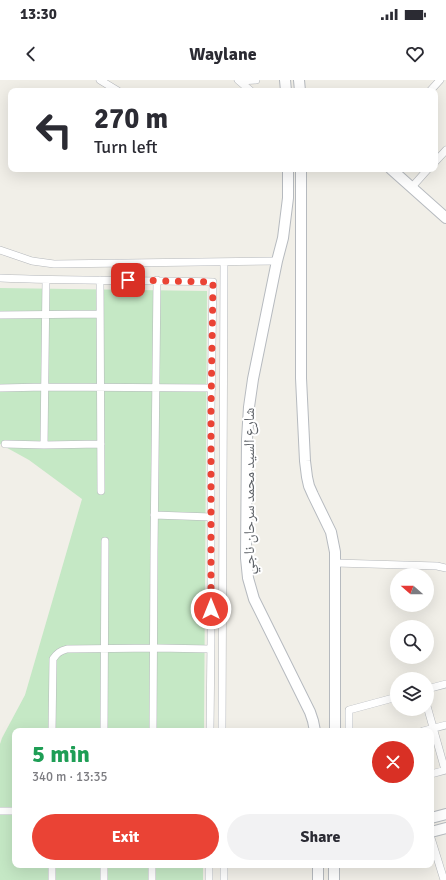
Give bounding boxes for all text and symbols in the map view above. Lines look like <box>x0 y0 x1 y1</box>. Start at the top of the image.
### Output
text: 13:30 <box>20 5 57 23</box>
icon: back <box>20 43 42 65</box>
text: Waylane <box>189 43 257 65</box>
icon: heart <box>404 43 426 65</box>
text: 270 m <box>94 102 168 136</box>
icon: left <box>28 104 80 156</box>
text: Turn left <box>94 136 157 158</box>
pin <box>111 263 145 297</box>
icon: arrive <box>117 269 139 291</box>
street label: شارع السيد محمد سرحان ناجي <box>240 407 261 574</box>
north arrow <box>390 568 434 612</box>
map controls <box>390 568 434 716</box>
position arrow <box>190 588 232 630</box>
button: search <box>390 620 434 664</box>
button: layers <box>390 672 434 716</box>
text: 5 min <box>32 739 90 769</box>
button: close <box>372 741 414 783</box>
text: 340 m · 13:35 <box>32 769 108 785</box>
button: Exit <box>32 814 219 860</box>
button: Share <box>227 814 414 860</box>

